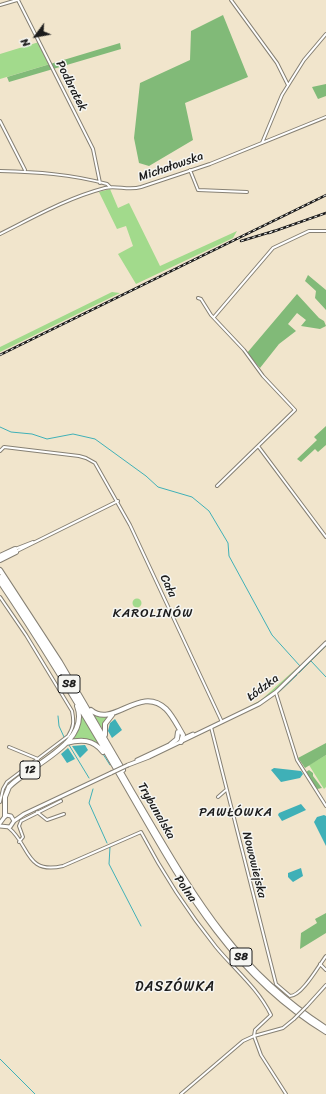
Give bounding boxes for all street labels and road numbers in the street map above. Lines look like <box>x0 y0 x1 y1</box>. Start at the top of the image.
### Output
street label: Podbratek <box>52 58 90 114</box>
street label: Michałowska <box>137 149 205 185</box>
street label: Cała <box>157 572 179 600</box>
street label: Łódzka <box>244 671 282 705</box>
road number: S8 <box>58 675 80 693</box>
road number: 12 <box>20 761 40 779</box>
street label: Trybunalska <box>134 780 178 842</box>
street label: Nowowiejska <box>239 830 269 900</box>
street label: Polna <box>171 873 199 905</box>
road number: S8 <box>230 948 252 966</box>

